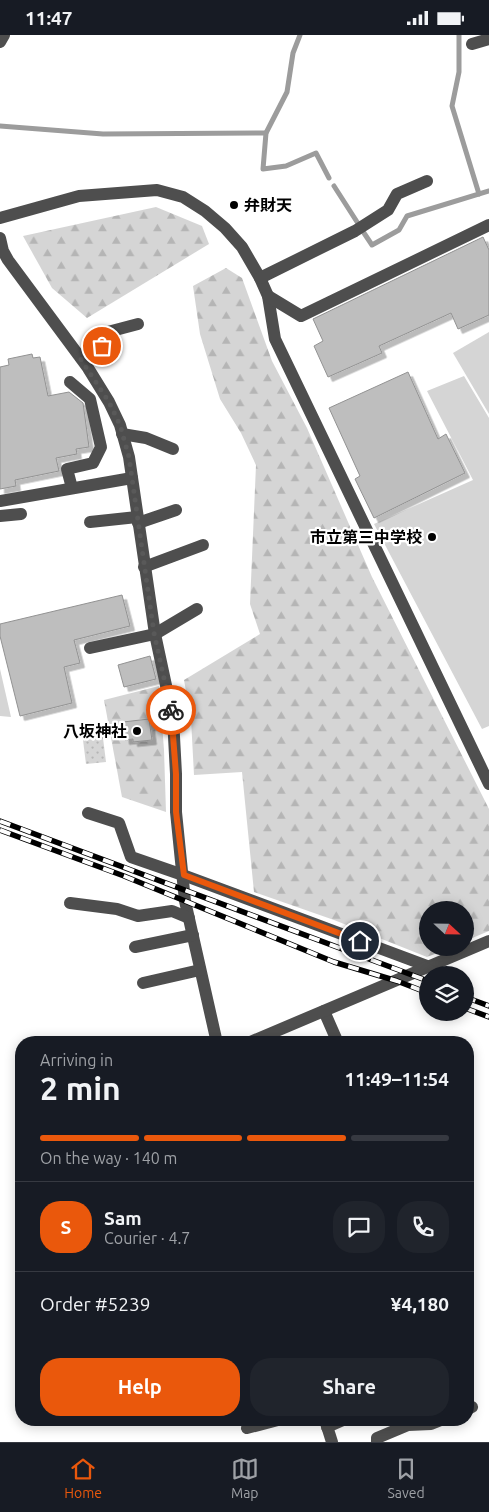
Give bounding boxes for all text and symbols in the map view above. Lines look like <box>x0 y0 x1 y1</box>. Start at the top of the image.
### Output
text: 11:47 <box>25 7 73 29</box>
place label: 弁財天 <box>244 196 292 214</box>
marker: 弁財天 <box>228 199 240 211</box>
pin <box>81 325 123 367</box>
icon: bag <box>88 332 116 360</box>
place label: 市立第三中学校 <box>310 528 422 546</box>
marker: 市立第三中学校 <box>426 531 438 543</box>
courier <box>146 685 196 735</box>
icon: bike <box>157 696 185 724</box>
place label: 八坂神社 <box>63 722 127 740</box>
marker: 八坂神社 <box>131 725 143 737</box>
north arrow <box>419 901 474 956</box>
map controls <box>419 901 474 1021</box>
pin <box>339 920 381 962</box>
icon: home <box>346 927 374 955</box>
button: layers <box>419 966 474 1021</box>
text: Arriving in <box>40 1051 113 1069</box>
text: 11:49–11:54 <box>344 1068 449 1090</box>
text: 2 min <box>40 1070 121 1106</box>
text: On the way · 140 m <box>40 1149 177 1167</box>
button: chat <box>333 1201 385 1253</box>
button: phone <box>397 1201 449 1253</box>
text: Sam <box>104 1207 142 1229</box>
text: S <box>61 1216 71 1238</box>
text: Courier · 4.7 <box>104 1229 190 1247</box>
text: Order #5239 <box>40 1293 150 1315</box>
text: ¥4,180 <box>391 1293 449 1315</box>
button: Help <box>40 1358 240 1416</box>
button: Share <box>250 1358 449 1416</box>
tab: Home <box>64 1455 102 1501</box>
tab: Map <box>231 1455 259 1501</box>
tab: Saved <box>387 1455 425 1501</box>

